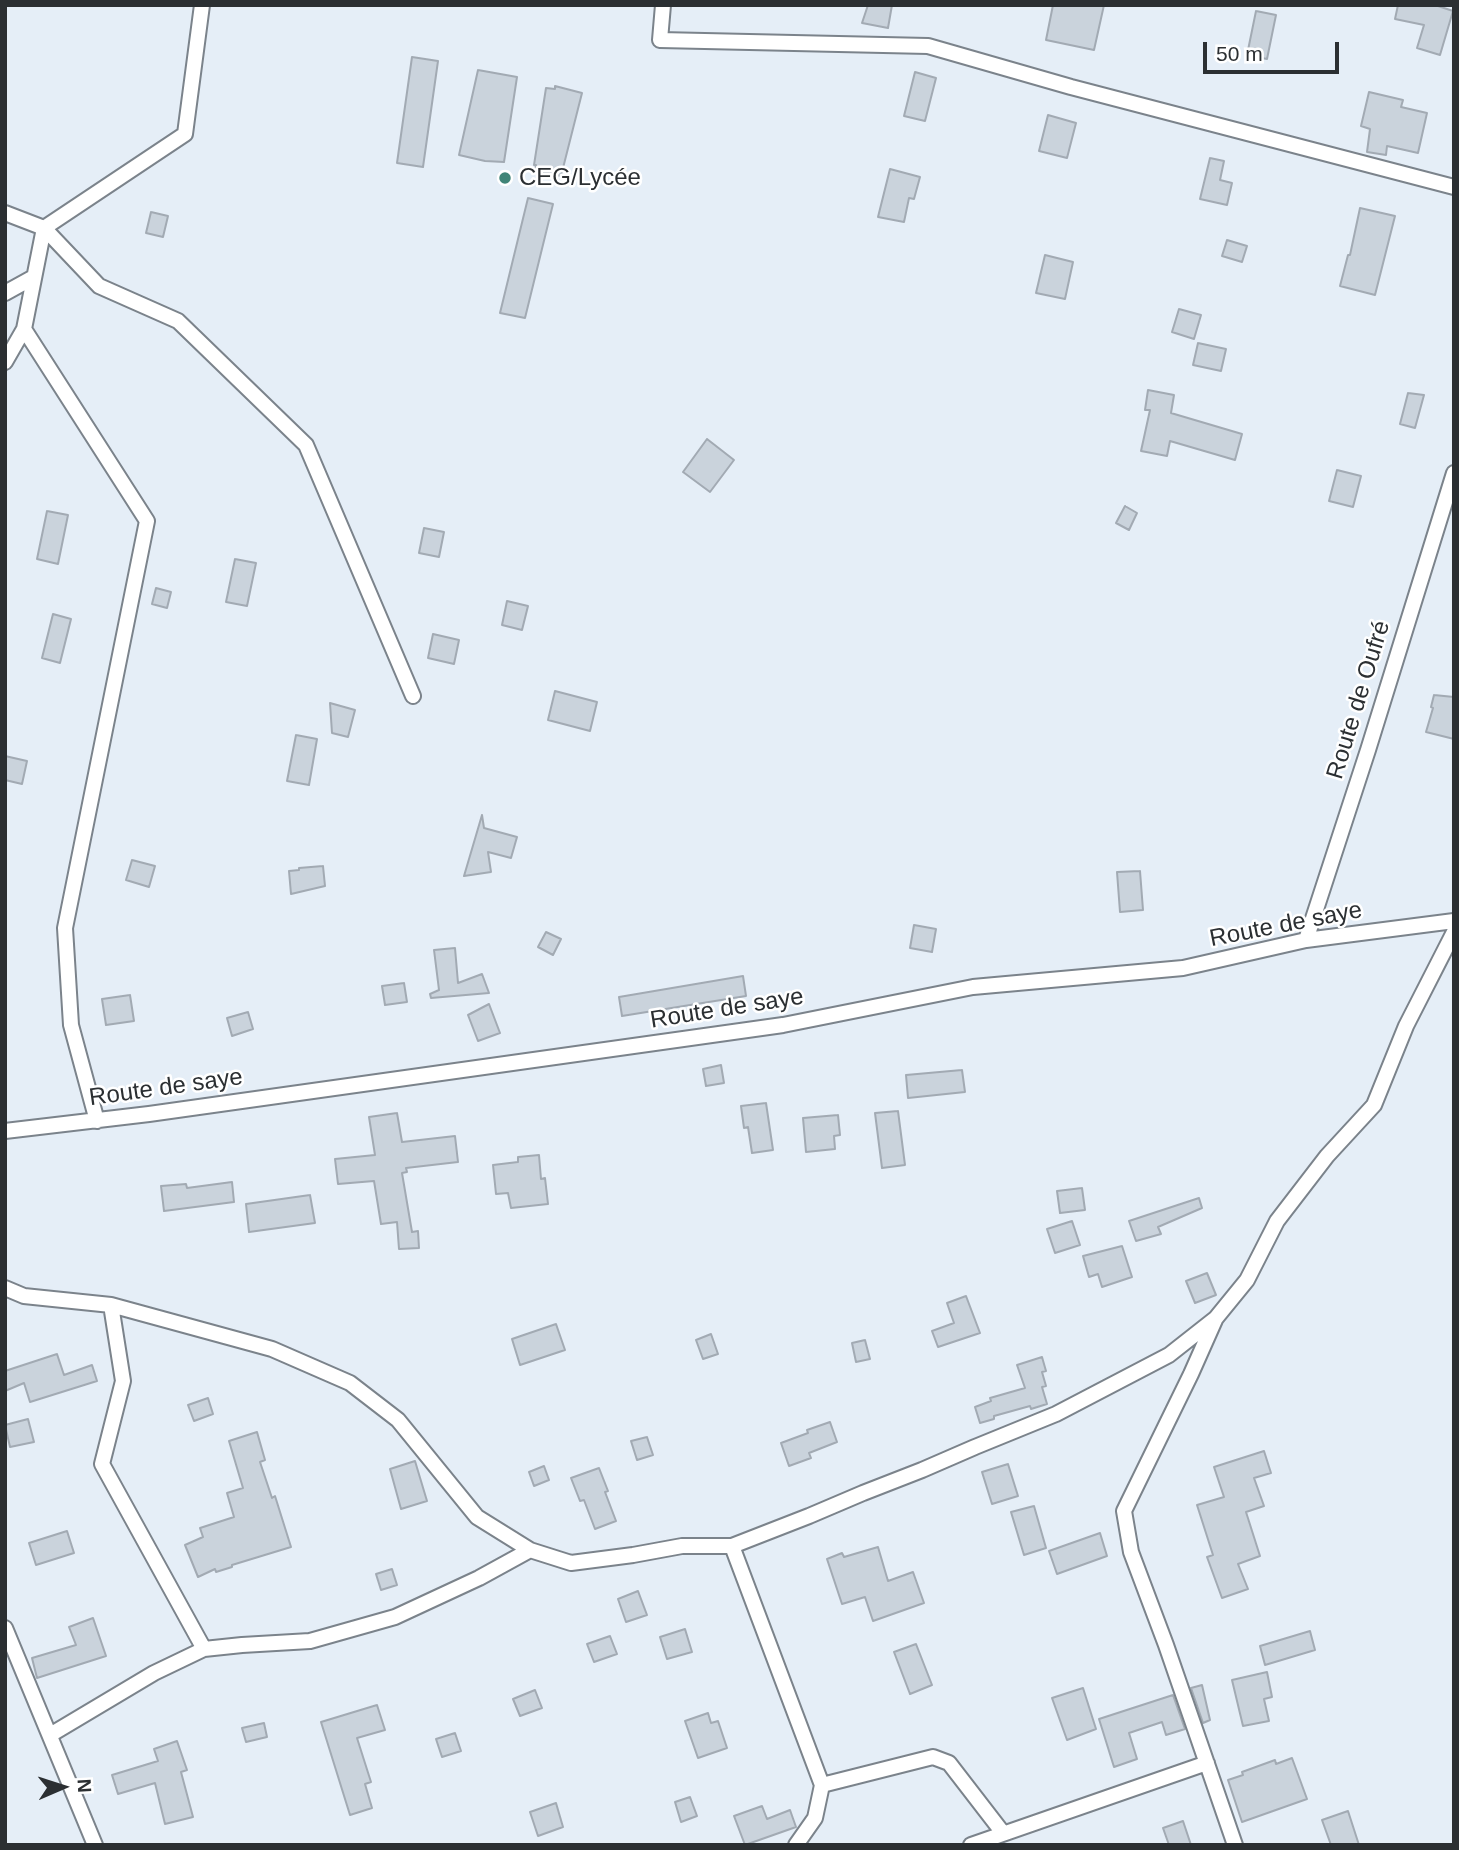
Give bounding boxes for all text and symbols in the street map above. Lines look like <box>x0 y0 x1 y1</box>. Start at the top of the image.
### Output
scale bar <box>1207 28 1344 72</box>
text: 50 m <box>1216 42 1263 65</box>
place label: CEG/Lycée <box>519 164 641 192</box>
marker: CEG/Lycée <box>497 170 513 186</box>
street label: Route de Oufré <box>1321 617 1397 783</box>
street label: Route de saye <box>1207 896 1365 954</box>
street label: Route de saye <box>648 983 806 1035</box>
street label: Route de saye <box>87 1063 245 1113</box>
north arrow <box>28 1752 98 1822</box>
text: N <box>74 1778 95 1793</box>

